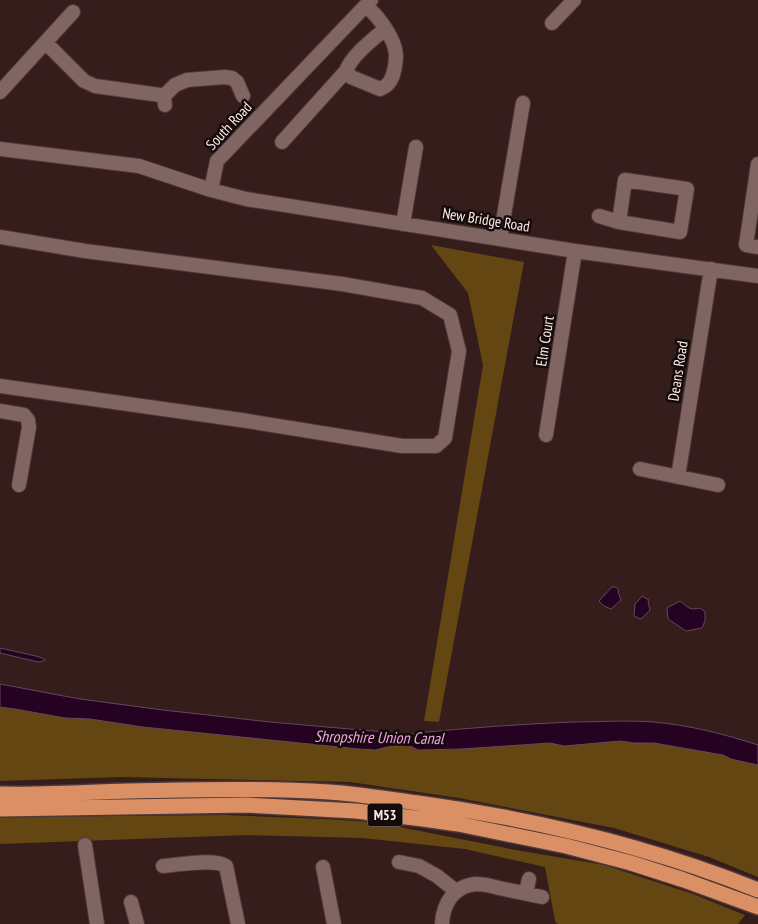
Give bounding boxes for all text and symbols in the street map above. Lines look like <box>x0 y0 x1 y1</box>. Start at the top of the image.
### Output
street label: South Road <box>202 98 256 154</box>
street label: New Bridge Road <box>441 203 531 236</box>
street label: Elm Court <box>531 314 558 368</box>
street label: Deans Road <box>663 340 692 402</box>
water label: Shropshire Union Canal <box>314 726 445 748</box>
road number: M53 <box>368 804 402 826</box>

